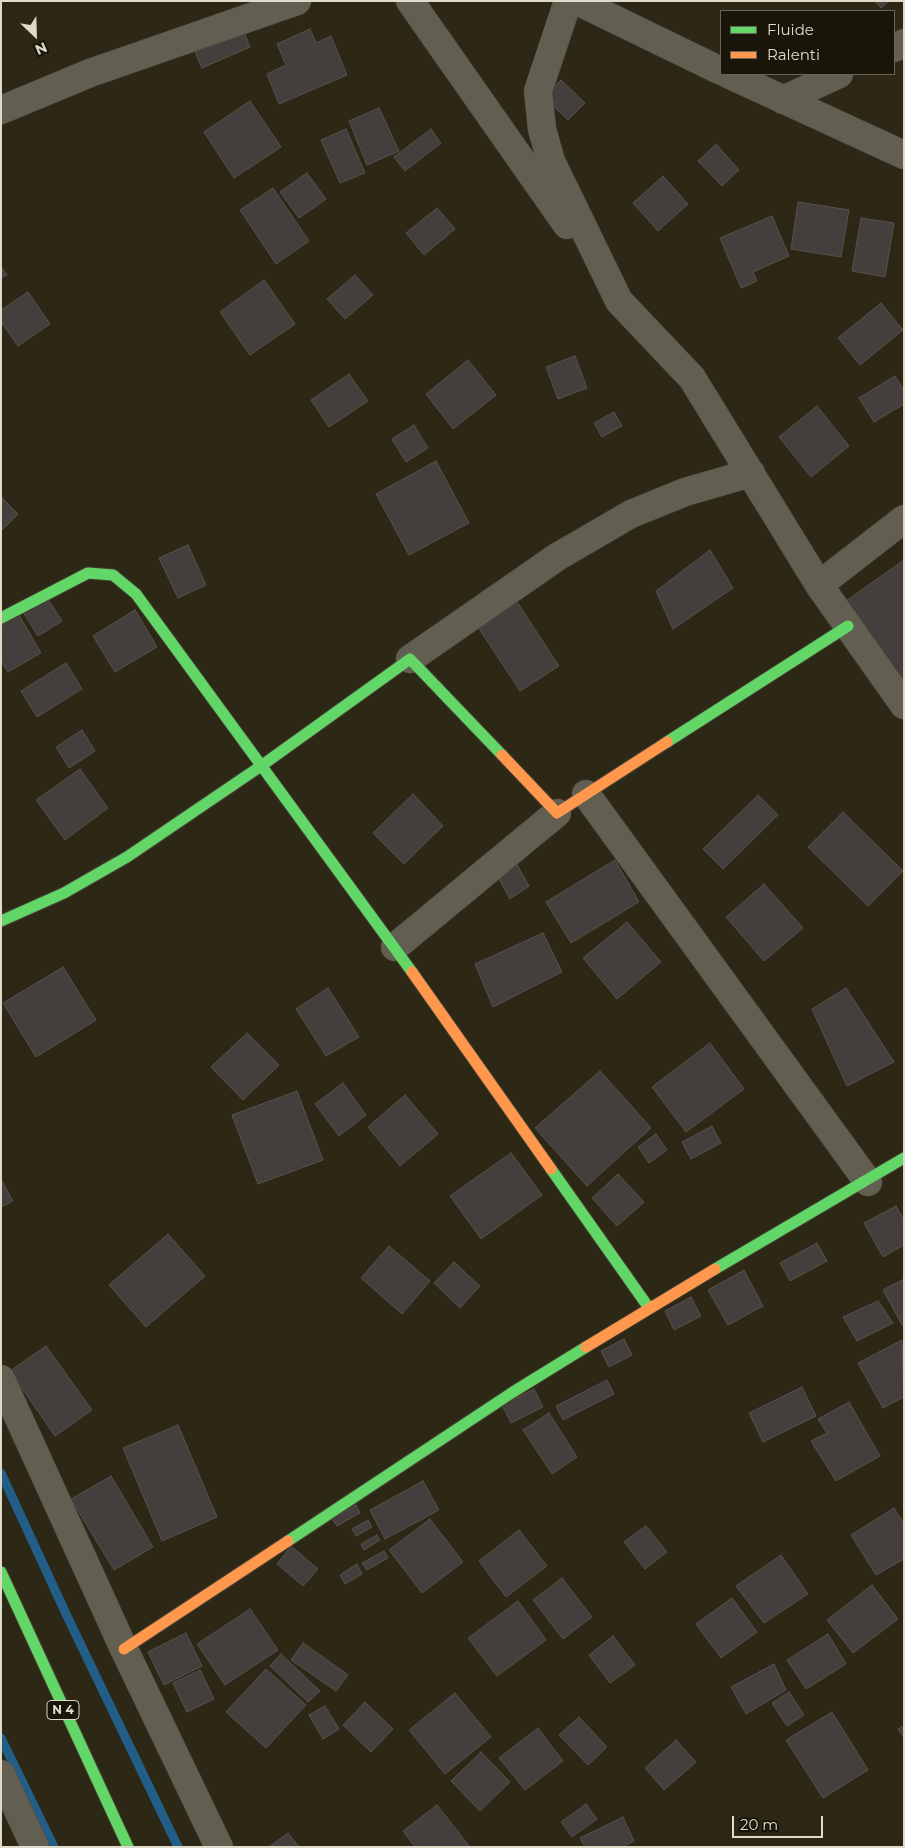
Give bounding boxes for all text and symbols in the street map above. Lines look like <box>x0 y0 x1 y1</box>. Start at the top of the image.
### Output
north arrow <box>10 10 60 60</box>
legend <box>720 10 895 75</box>
text: Fluide <box>767 20 814 39</box>
text: N <box>32 38 50 59</box>
text: Ralenti <box>767 45 820 64</box>
road number: N 4 <box>47 1700 79 1720</box>
scale bar <box>735 1806 826 1838</box>
text: 20 m <box>740 1815 778 1834</box>

